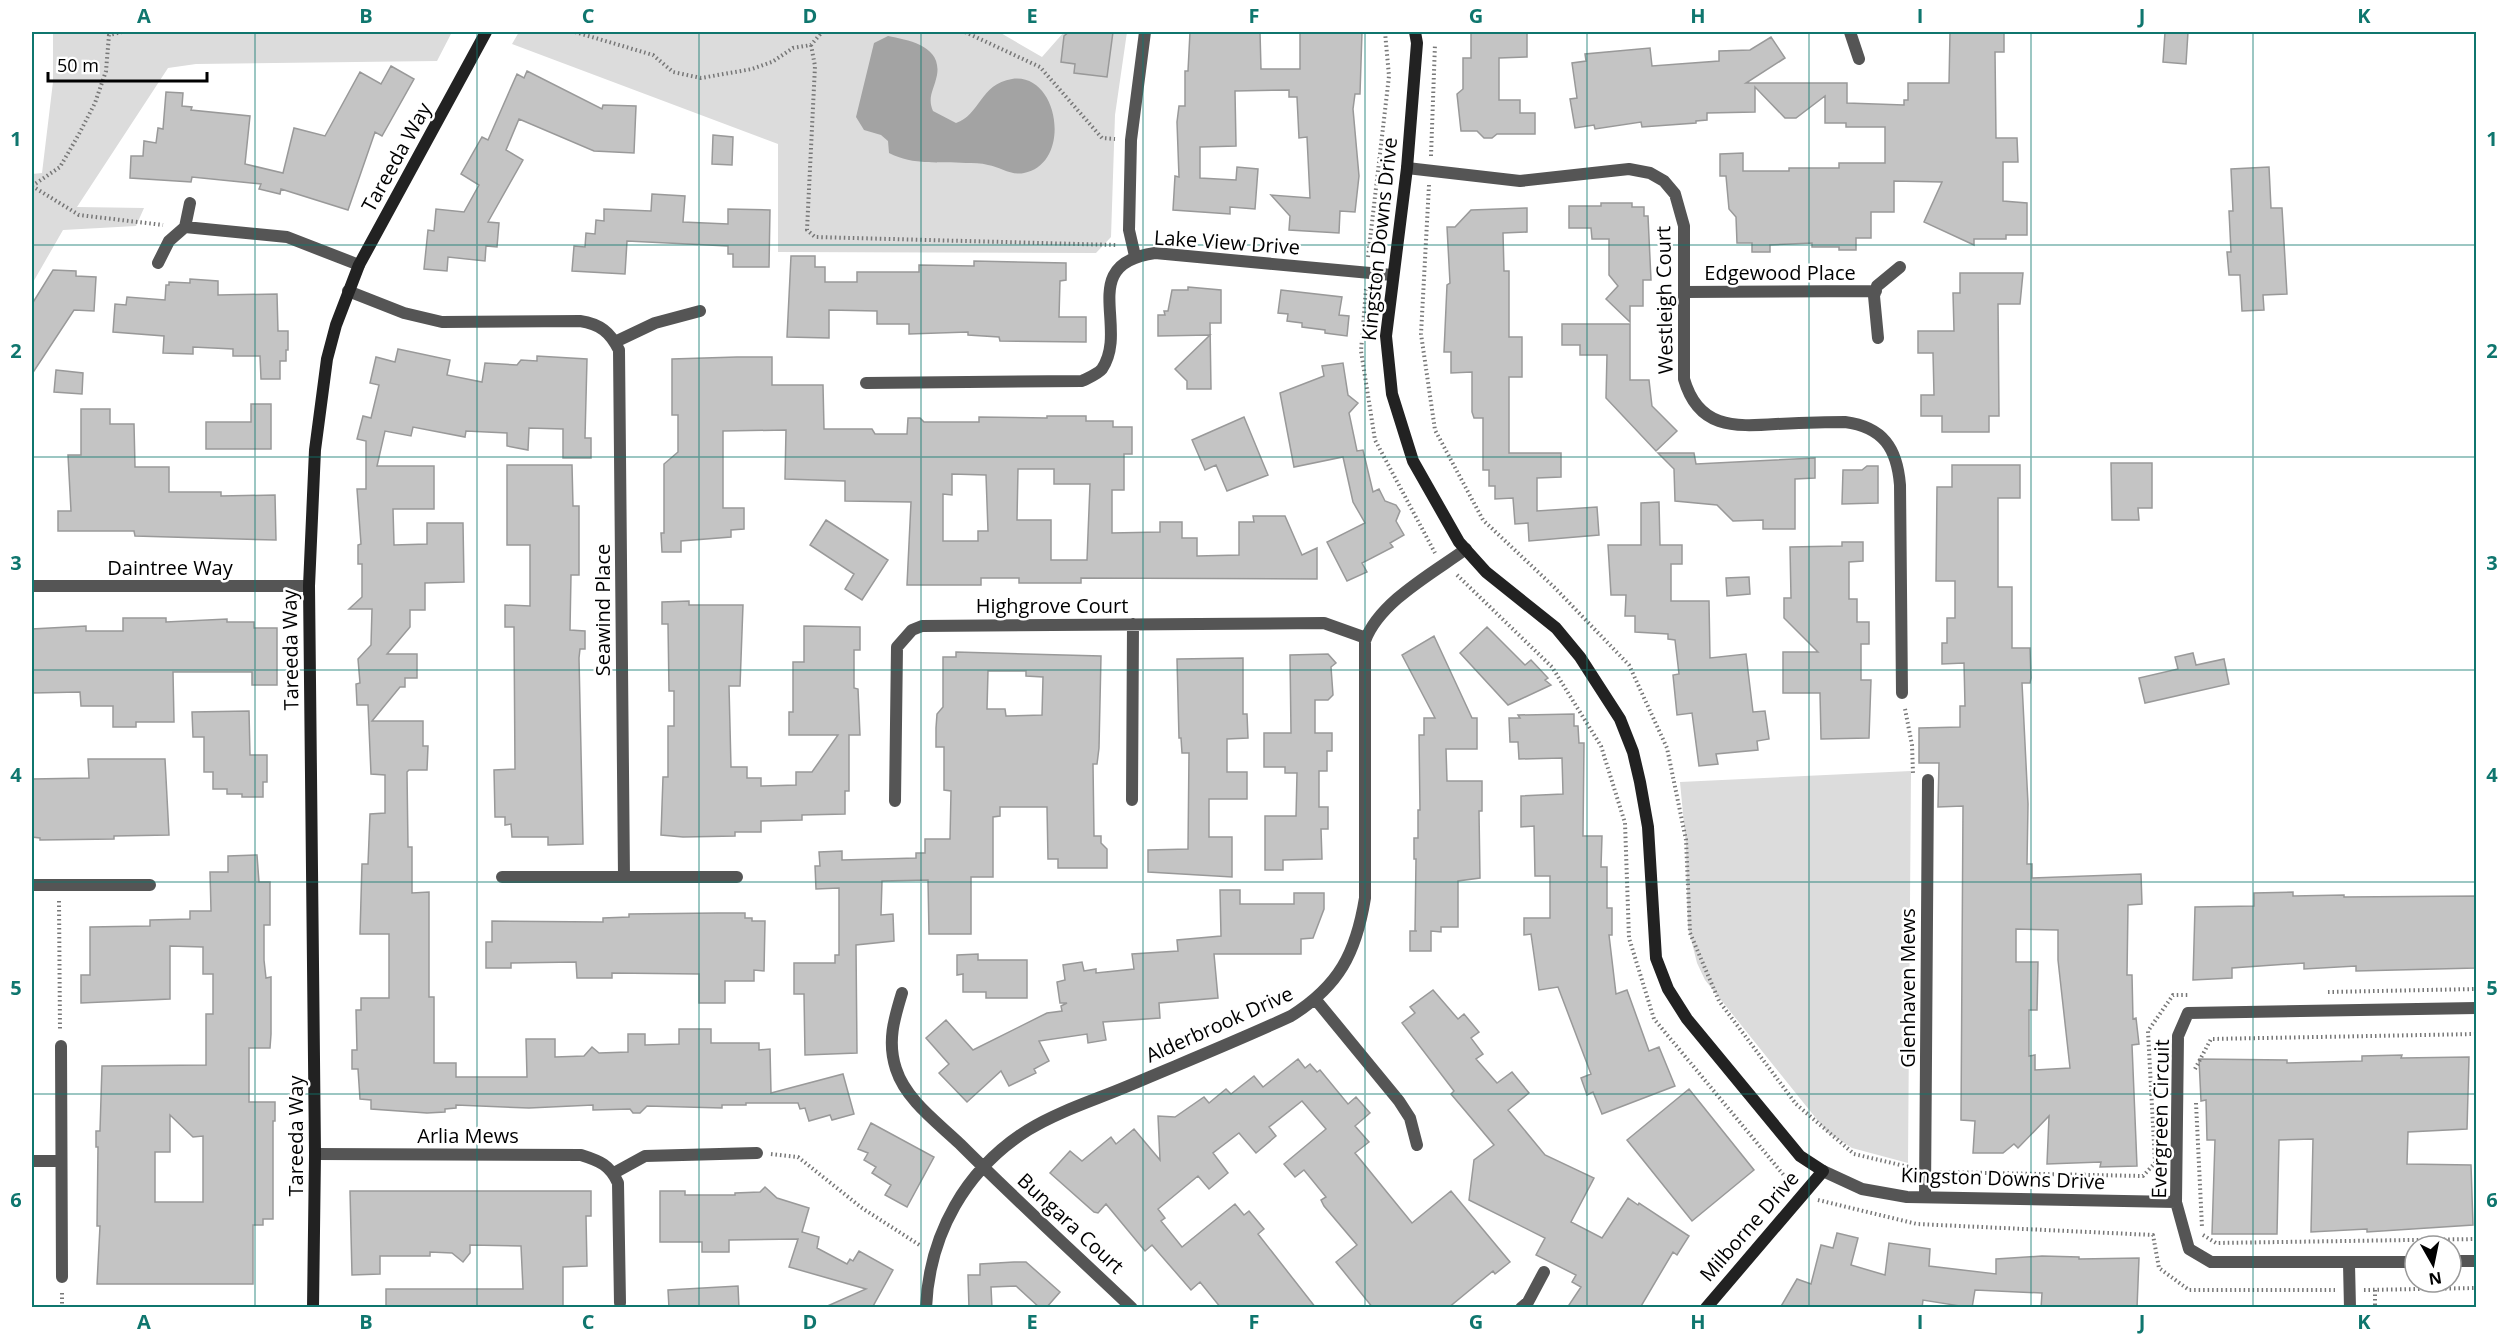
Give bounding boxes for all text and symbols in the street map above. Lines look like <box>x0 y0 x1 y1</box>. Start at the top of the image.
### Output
text: A <box>137 2 151 29</box>
text: B <box>359 2 373 29</box>
text: C <box>582 2 595 29</box>
text: D <box>803 2 817 29</box>
text: E <box>1026 2 1038 29</box>
text: F <box>1249 2 1259 29</box>
text: G <box>1469 2 1483 29</box>
text: H <box>1690 2 1706 29</box>
text: I <box>1917 2 1923 29</box>
text: J <box>2137 2 2145 29</box>
text: K <box>2357 2 2371 29</box>
scale bar <box>48 45 207 83</box>
text: 50 m <box>57 53 99 77</box>
street label: Tareeda Way <box>355 97 438 216</box>
text: 1 <box>10 125 22 152</box>
text: 1 <box>2486 125 2498 152</box>
street label: Kingston Downs Drive <box>1355 136 1403 342</box>
street label: Lake View Drive <box>1153 223 1301 261</box>
street label: Westleigh Court <box>1649 226 1679 374</box>
street label: Edgewood Place <box>1704 259 1856 286</box>
text: 2 <box>10 337 22 364</box>
text: 2 <box>2486 337 2498 364</box>
street label: Seawind Place <box>589 544 616 676</box>
text: 3 <box>10 549 22 576</box>
text: 3 <box>2486 549 2498 576</box>
street label: Daintree Way <box>107 554 234 581</box>
street label: Tareeda Way <box>275 588 305 711</box>
street label: Highgrove Court <box>976 592 1128 619</box>
text: 4 <box>10 761 22 788</box>
text: 4 <box>2486 761 2498 788</box>
street label: Glenhaven Mews <box>1894 908 1921 1068</box>
text: 5 <box>10 974 22 1001</box>
text: 5 <box>2486 974 2498 1001</box>
street label: Alderbrook Drive <box>1141 979 1297 1069</box>
street label: Evergreen Circuit <box>2145 1039 2175 1199</box>
street label: Tareeda Way <box>282 1075 309 1196</box>
street label: Arlia Mews <box>417 1122 519 1149</box>
street label: Kingston Downs Drive <box>1900 1161 2106 1195</box>
street label: Milborne Drive <box>1693 1165 1805 1287</box>
street label: Bungara Court <box>1012 1167 1130 1279</box>
text: 6 <box>10 1186 22 1213</box>
text: 6 <box>2486 1186 2498 1213</box>
north arrow <box>2403 1234 2463 1294</box>
text: N <box>2427 1267 2443 1291</box>
text: A <box>137 1308 151 1335</box>
text: B <box>359 1308 373 1335</box>
text: C <box>582 1308 595 1335</box>
text: D <box>803 1308 817 1335</box>
text: E <box>1026 1308 1038 1335</box>
text: F <box>1249 1308 1259 1335</box>
text: G <box>1469 1308 1483 1335</box>
text: H <box>1690 1308 1706 1335</box>
text: I <box>1917 1308 1923 1335</box>
text: J <box>2137 1308 2145 1335</box>
text: K <box>2357 1308 2371 1335</box>

